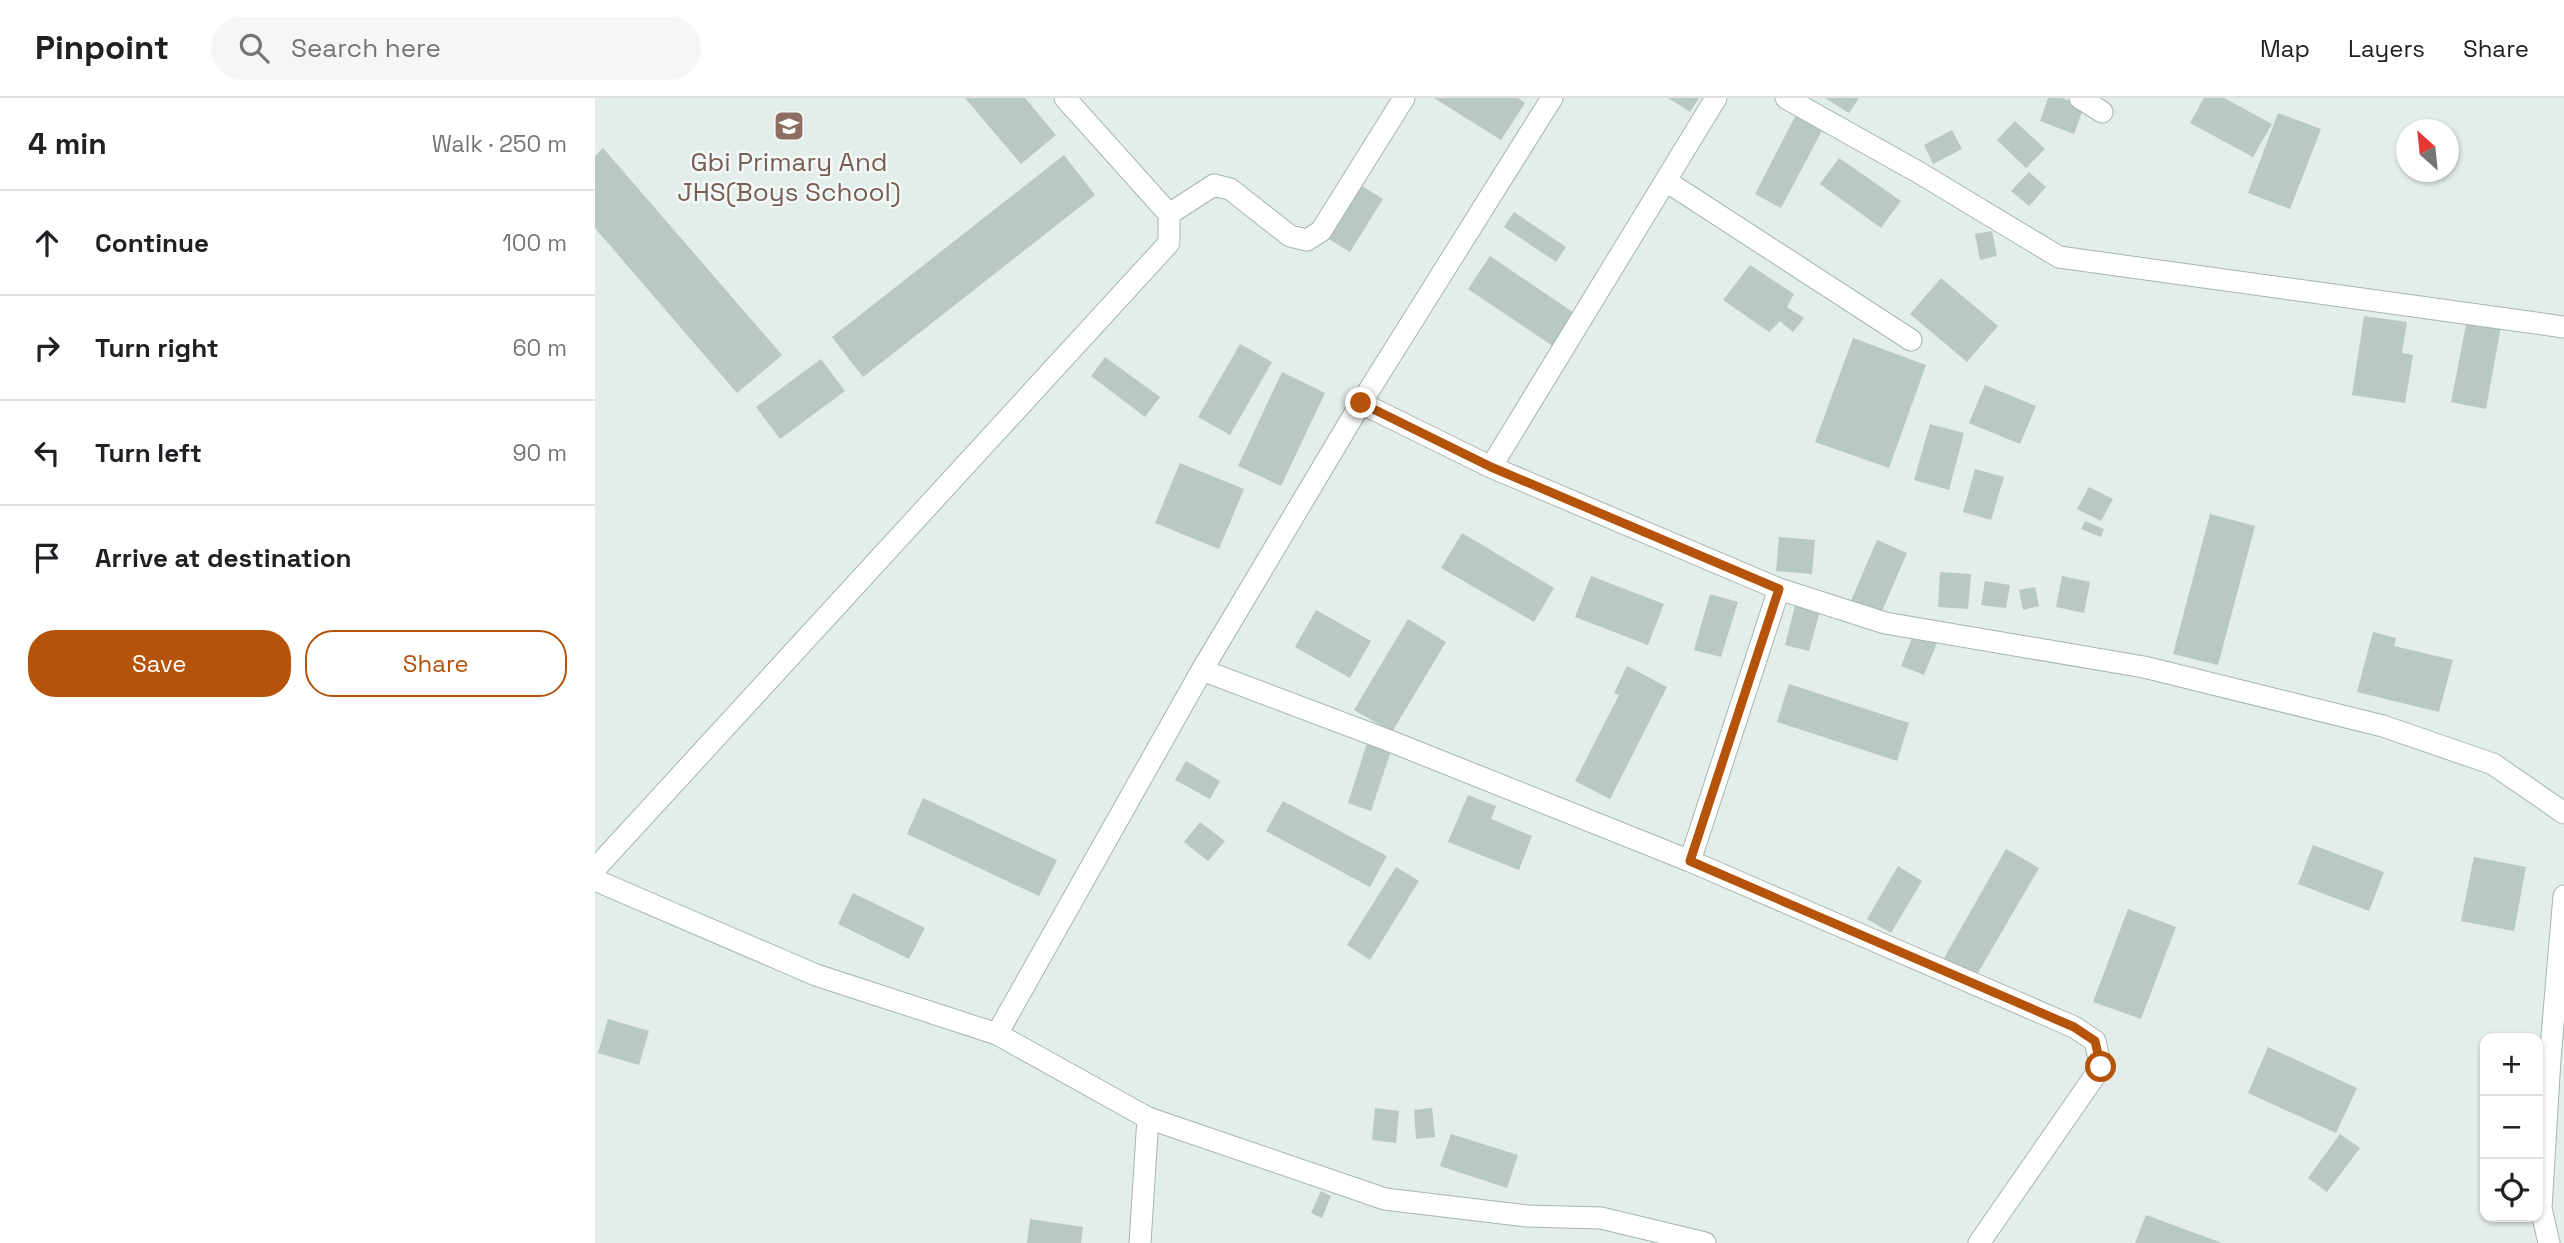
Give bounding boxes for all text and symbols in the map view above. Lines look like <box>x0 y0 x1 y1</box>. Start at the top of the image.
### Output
search box <box>211 17 701 80</box>
text: Pinpoint <box>35 27 169 69</box>
icon: search <box>235 29 273 67</box>
text: Search here <box>291 31 441 65</box>
text: Map <box>2260 33 2310 64</box>
text: Layers <box>2348 33 2425 64</box>
text: Share <box>2463 33 2529 64</box>
school or university icon: Gbi Primary And JHS(Boys School) <box>772 109 806 143</box>
north arrow <box>2396 119 2459 182</box>
text: 4 min <box>28 124 107 163</box>
text: Walk · 250 m <box>432 129 567 159</box>
place label: Gbi Primary And JHS(Boys School) <box>677 145 901 209</box>
icon: ahead <box>28 224 66 262</box>
text: Continue <box>95 226 209 260</box>
text: 100 m <box>502 228 567 258</box>
icon: right <box>28 329 66 367</box>
text: Turn right <box>95 331 219 365</box>
text: 60 m <box>512 333 567 363</box>
route end <box>1345 387 1376 418</box>
icon: left <box>28 434 66 472</box>
text: Turn left <box>95 436 202 470</box>
text: 90 m <box>512 438 567 468</box>
icon: arrive <box>28 539 66 577</box>
text: Arrive at destination <box>95 541 352 575</box>
button: Save <box>28 630 291 697</box>
button: Share <box>305 630 567 697</box>
map controls <box>2480 1033 2543 1222</box>
button: + <box>2480 1033 2543 1096</box>
route start <box>2085 1051 2116 1082</box>
button: − <box>2480 1096 2543 1159</box>
button: locate <box>2480 1159 2543 1222</box>

